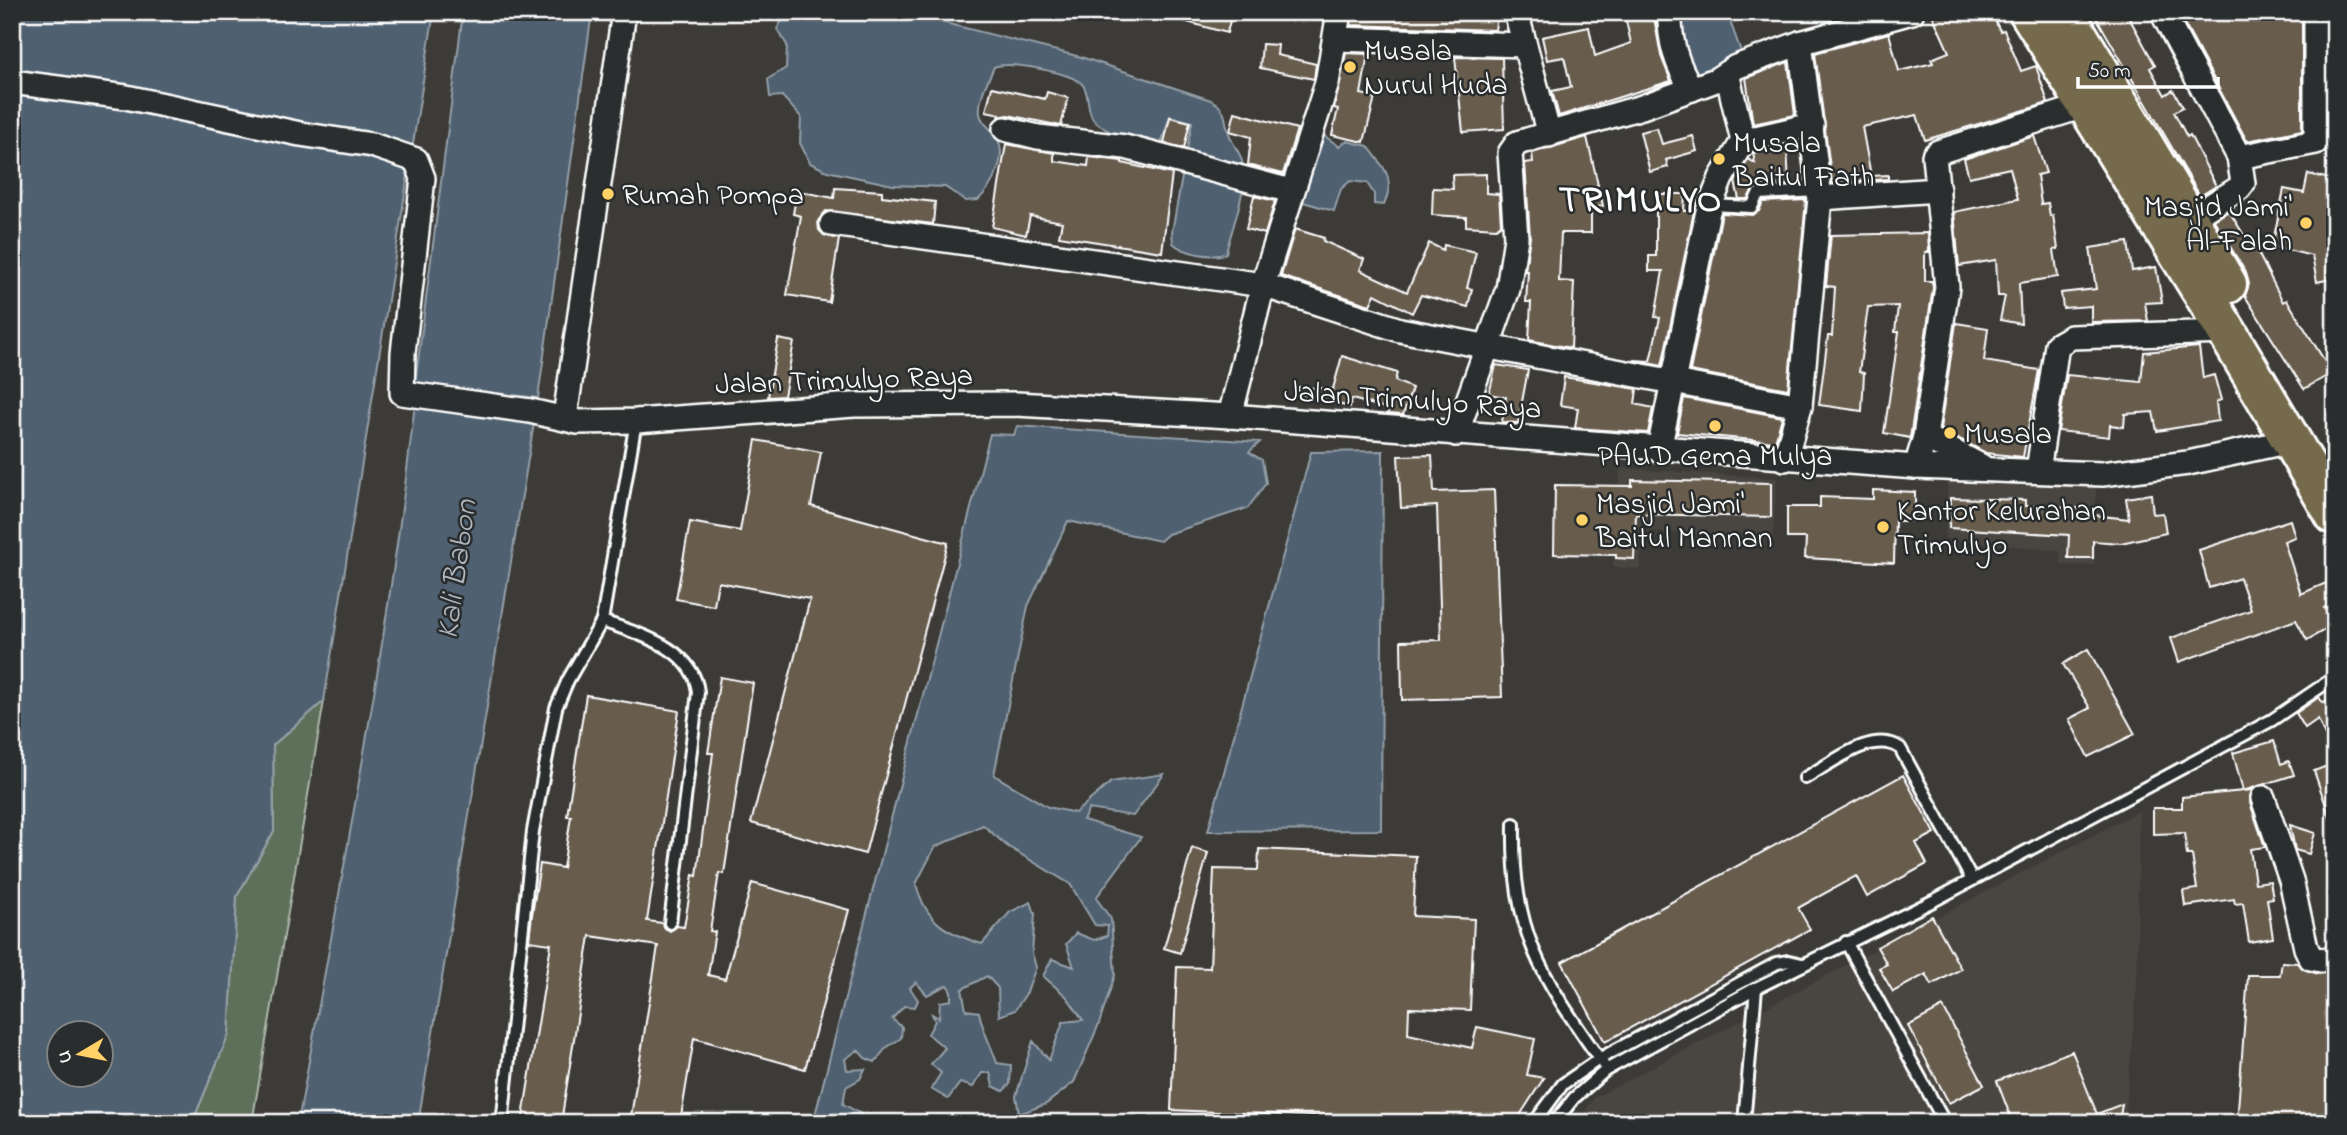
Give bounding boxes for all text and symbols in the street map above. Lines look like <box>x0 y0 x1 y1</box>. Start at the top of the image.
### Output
place label: Musala Nurul Huda <box>1364 31 1508 109</box>
scale bar <box>2078 46 2218 90</box>
text: 50 m <box>2088 57 2131 87</box>
marker: Musala Nurul Huda <box>1342 59 1358 75</box>
place label: Musala Baitul Fath <box>1732 123 1874 201</box>
marker: Musala Baitul Fath <box>1711 151 1727 167</box>
place label: Rumah Pompa <box>622 175 804 219</box>
district label: TRIMULYO <box>1559 175 1723 229</box>
marker: Rumah Pompa <box>600 186 616 202</box>
place label: Masjid Jami' Al-Falah <box>2144 187 2292 265</box>
marker: Masjid Jami' Al-Falah <box>2298 215 2314 231</box>
street label: Jalan Trimulyo Raya <box>714 356 974 408</box>
street label: Jalan Trimulyo Raya <box>1283 371 1543 433</box>
place label: Musala <box>1964 414 2052 458</box>
marker: PAUD Gema Mulya <box>1707 418 1723 434</box>
marker: Musala <box>1942 425 1958 441</box>
place label: PAUD Gema Mulya <box>1598 436 1832 480</box>
place label: Masjid Jami' Baitul Mannan <box>1595 484 1772 562</box>
place label: Kantor Kelurahan Trimulyo <box>1897 491 2106 569</box>
water label: Kali Babon <box>425 496 492 642</box>
marker: Masjid Jami' Baitul Mannan <box>1574 512 1590 528</box>
marker: Kantor Kelurahan Trimulyo <box>1875 519 1891 535</box>
north arrow <box>46 1020 116 1090</box>
text: U <box>51 1048 80 1065</box>

